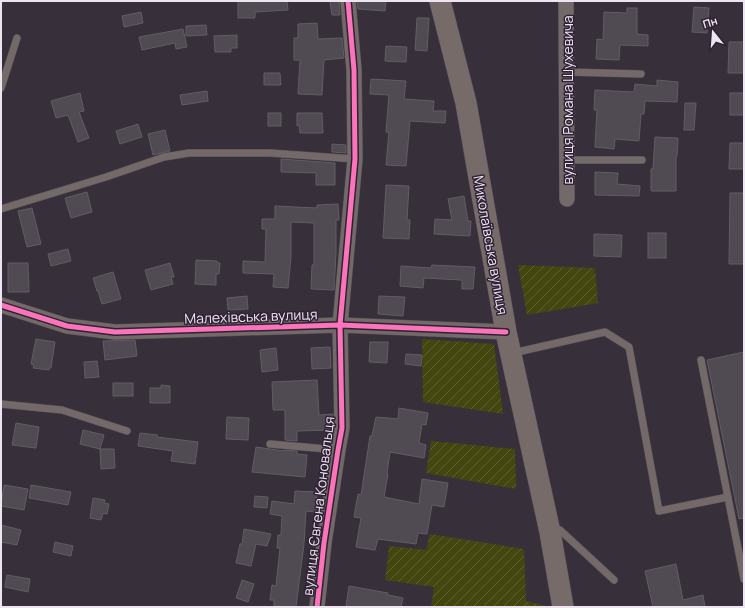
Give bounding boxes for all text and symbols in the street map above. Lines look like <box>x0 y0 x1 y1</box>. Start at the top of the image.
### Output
north arrow <box>693 12 733 52</box>
text: Пн <box>701 13 719 31</box>
street label: вулиця Романа Шухевича <box>558 15 577 185</box>
street label: Миколаївська вулиця <box>469 174 513 316</box>
street label: Малехівська вулиця <box>184 304 318 328</box>
street label: вулиця Євгена Коновальця <box>298 415 338 597</box>

